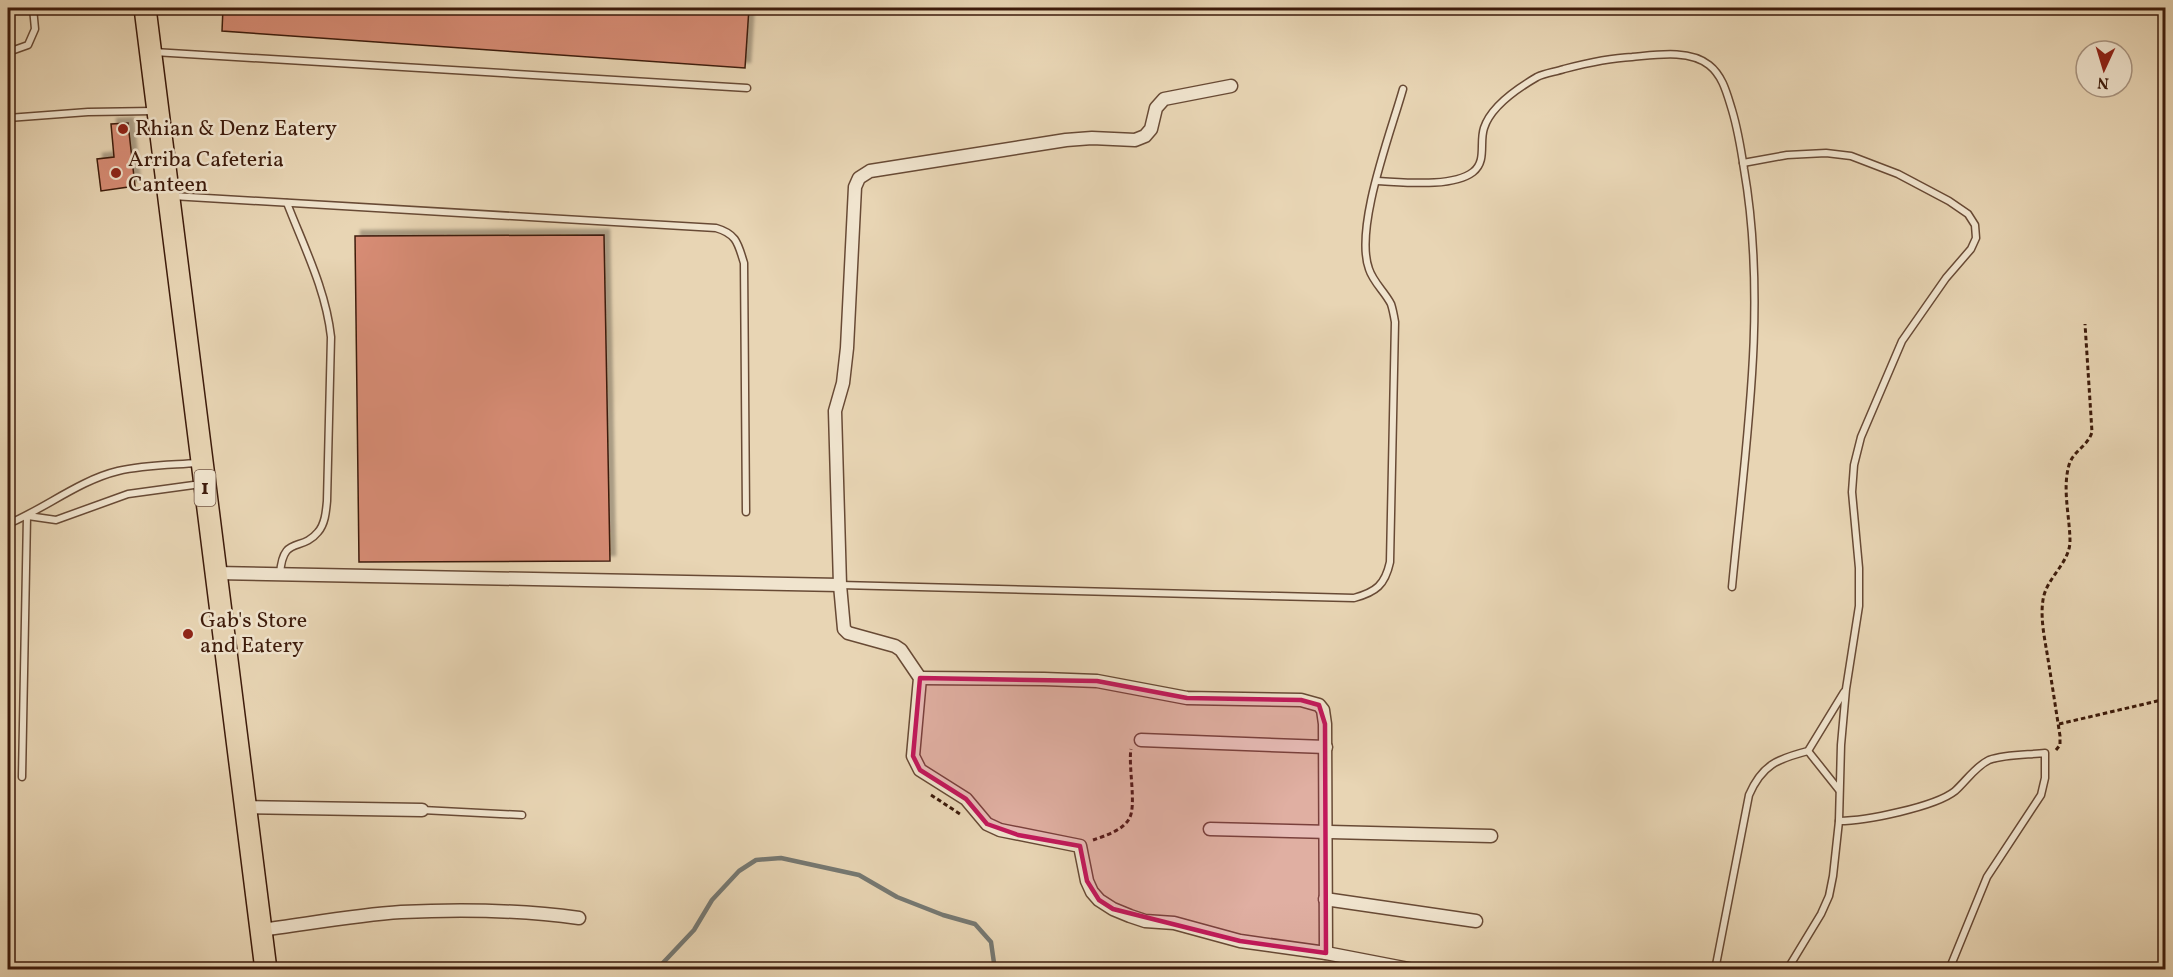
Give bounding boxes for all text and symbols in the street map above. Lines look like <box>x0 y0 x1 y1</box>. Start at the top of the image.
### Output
north arrow <box>2074 39 2134 99</box>
text: N <box>2096 71 2110 93</box>
place label: Rhian & Denz Eatery <box>135 114 337 145</box>
marker: Rhian & Denz Eatery <box>116 122 130 136</box>
place label: Arriba Cafeteria Canteen <box>128 145 284 201</box>
marker: Arriba Cafeteria Canteen <box>109 166 123 180</box>
road number: 1 <box>194 470 216 506</box>
place label: Gab's Store and Eatery <box>200 606 307 662</box>
marker: Gab's Store and Eatery <box>181 627 195 641</box>

